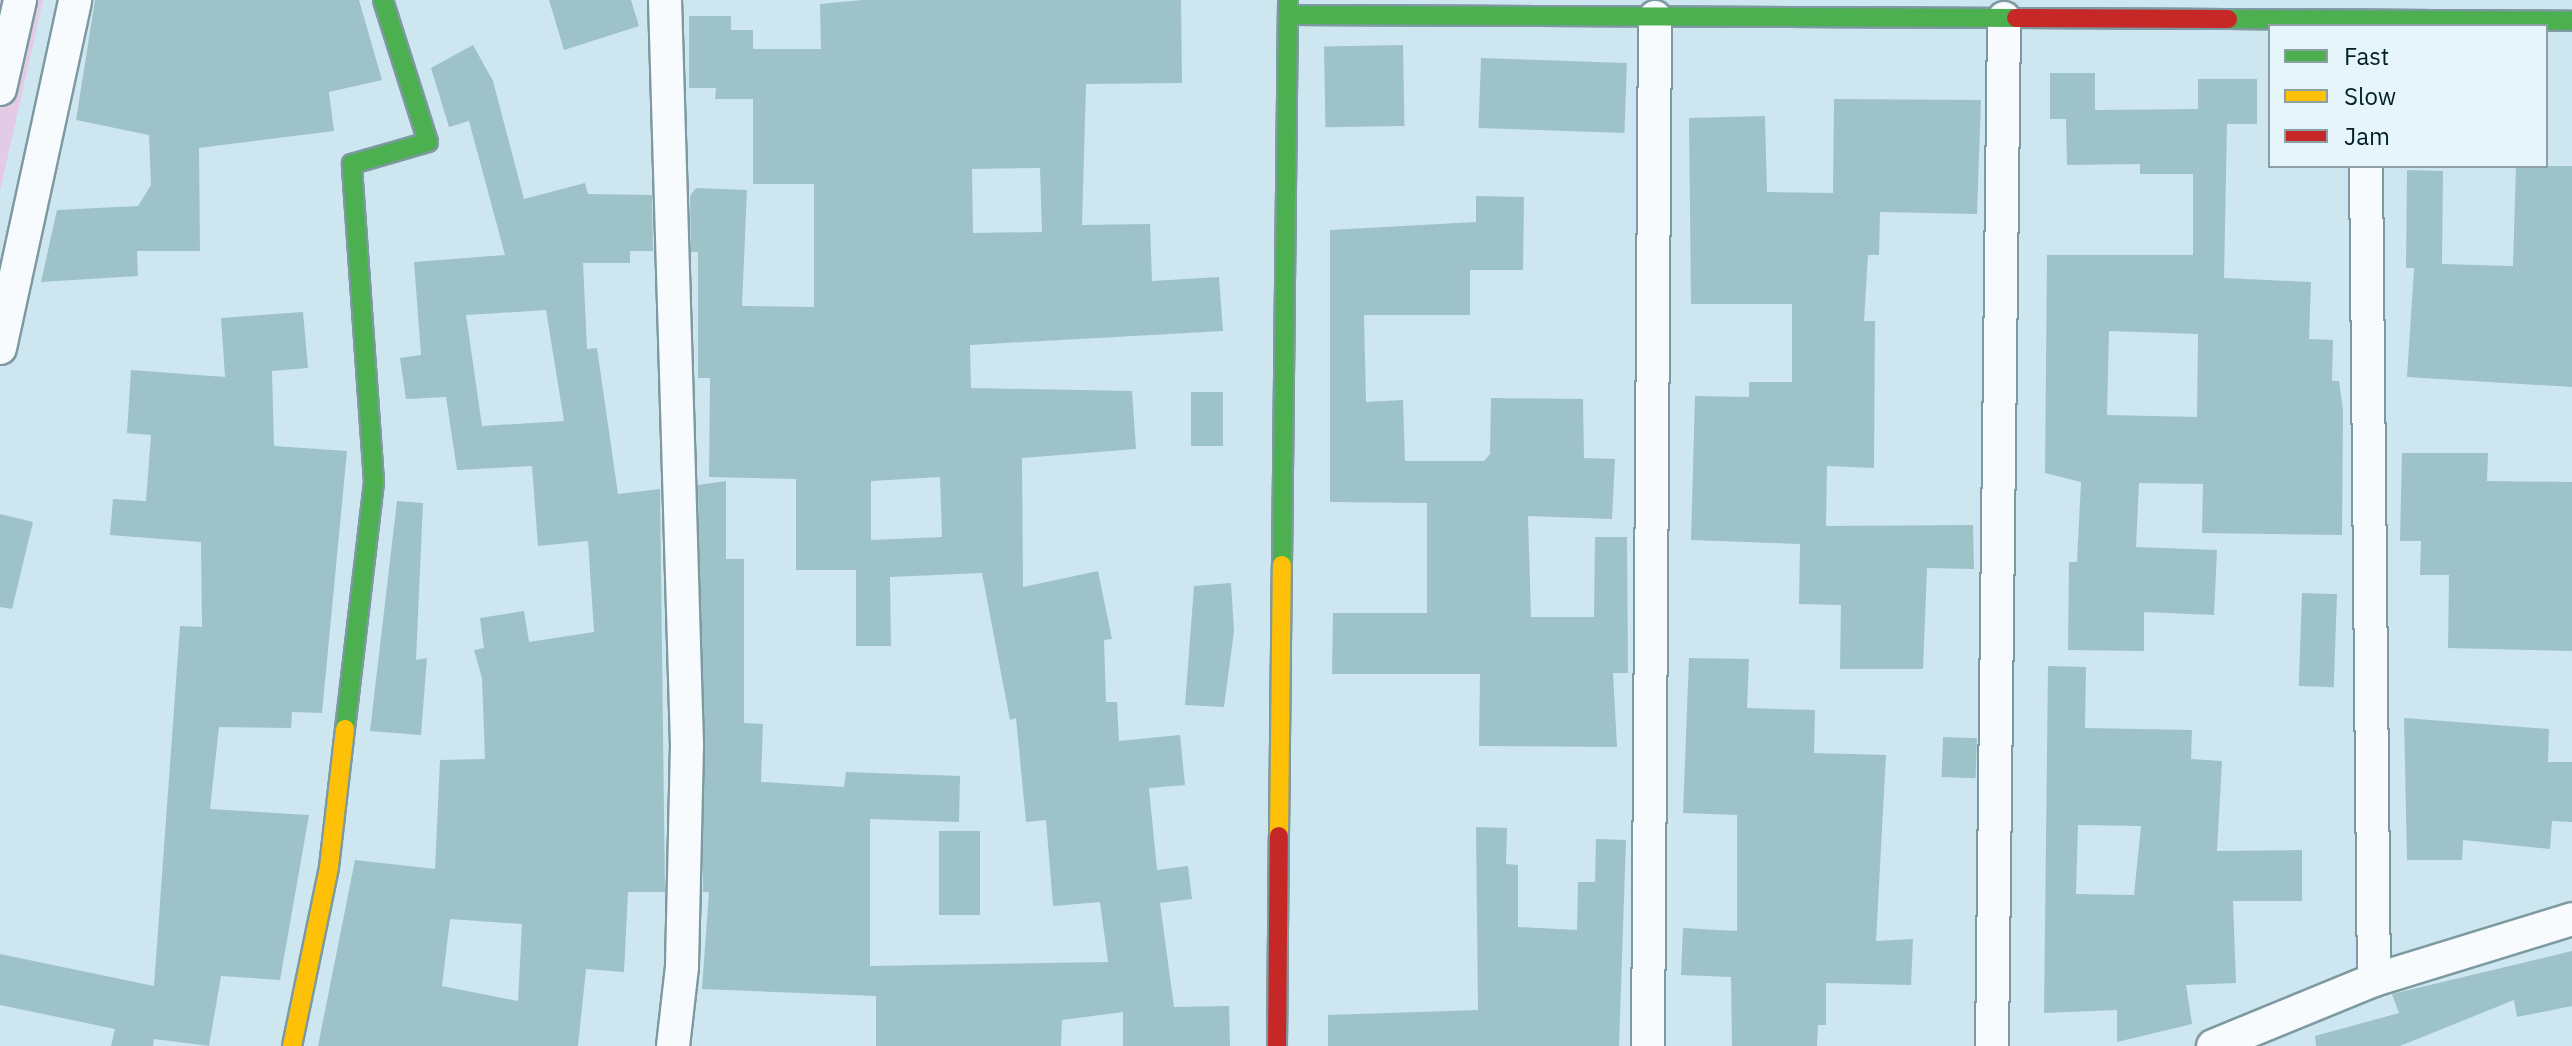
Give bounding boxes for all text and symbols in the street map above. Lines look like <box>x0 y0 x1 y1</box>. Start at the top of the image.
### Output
legend <box>2268 24 2548 168</box>
text: Fast <box>2344 40 2389 72</box>
text: Slow <box>2344 80 2396 112</box>
text: Jam <box>2344 120 2390 152</box>

